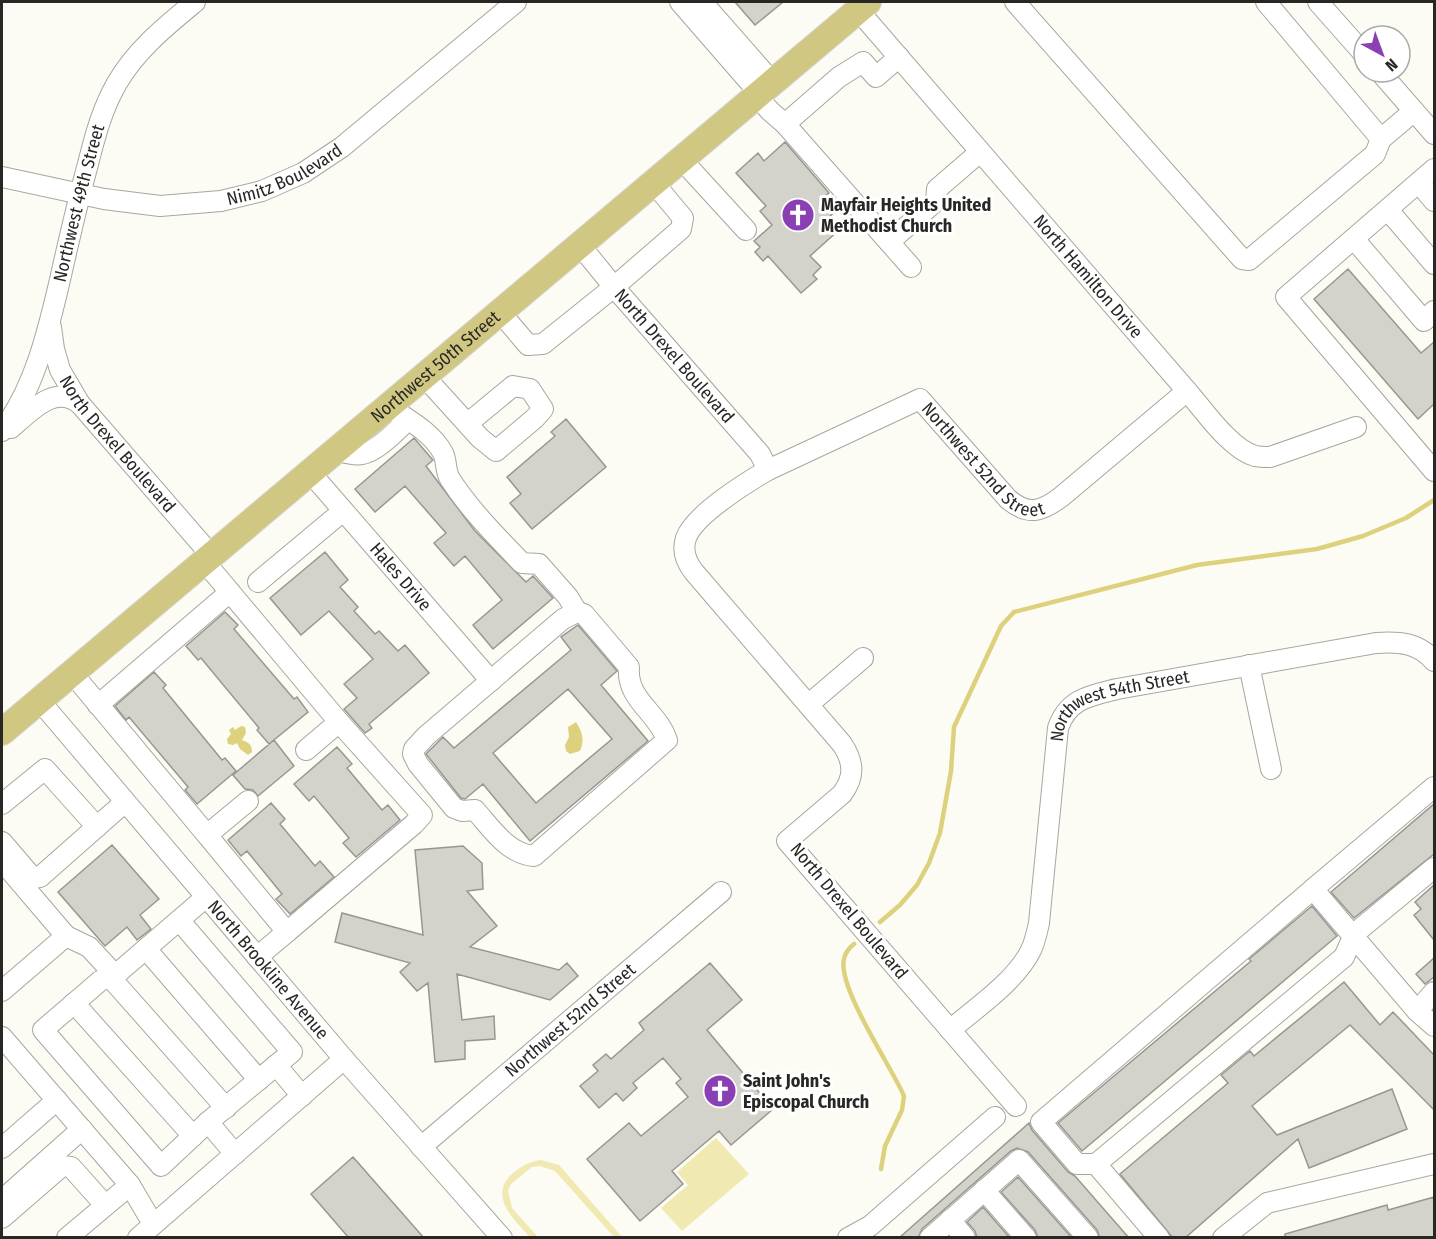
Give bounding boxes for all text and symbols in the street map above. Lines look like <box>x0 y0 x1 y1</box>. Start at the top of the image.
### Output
north arrow <box>1352 24 1412 84</box>
text: N <box>1382 55 1401 75</box>
street label: Northwest 49th Street <box>49 122 109 284</box>
street label: Nimitz Boulevard <box>225 139 346 210</box>
place label: Mayfair Heights United Methodist Church <box>821 194 991 237</box>
church icon: Mayfair Heights United Methodist Church <box>780 197 816 233</box>
street label: North Hamilton Drive <box>1029 210 1147 343</box>
street label: North Drexel Boulevard <box>610 284 739 428</box>
street label: Northwest 50th Street <box>366 306 505 427</box>
street label: North Drexel Boulevard <box>55 372 180 517</box>
street label: Northwest 52nd Street <box>917 398 1048 521</box>
street label: Hales Drive <box>365 538 436 616</box>
street label: Northwest 54th Street <box>1046 665 1191 743</box>
street label: North Drexel Boulevard <box>786 838 912 984</box>
street label: North Brookline Avenue <box>203 896 333 1044</box>
street label: Northwest 52nd Street <box>501 958 640 1082</box>
place label: Saint John's Episcopal Church <box>743 1070 869 1113</box>
church icon: Saint John's Episcopal Church <box>702 1073 738 1109</box>

